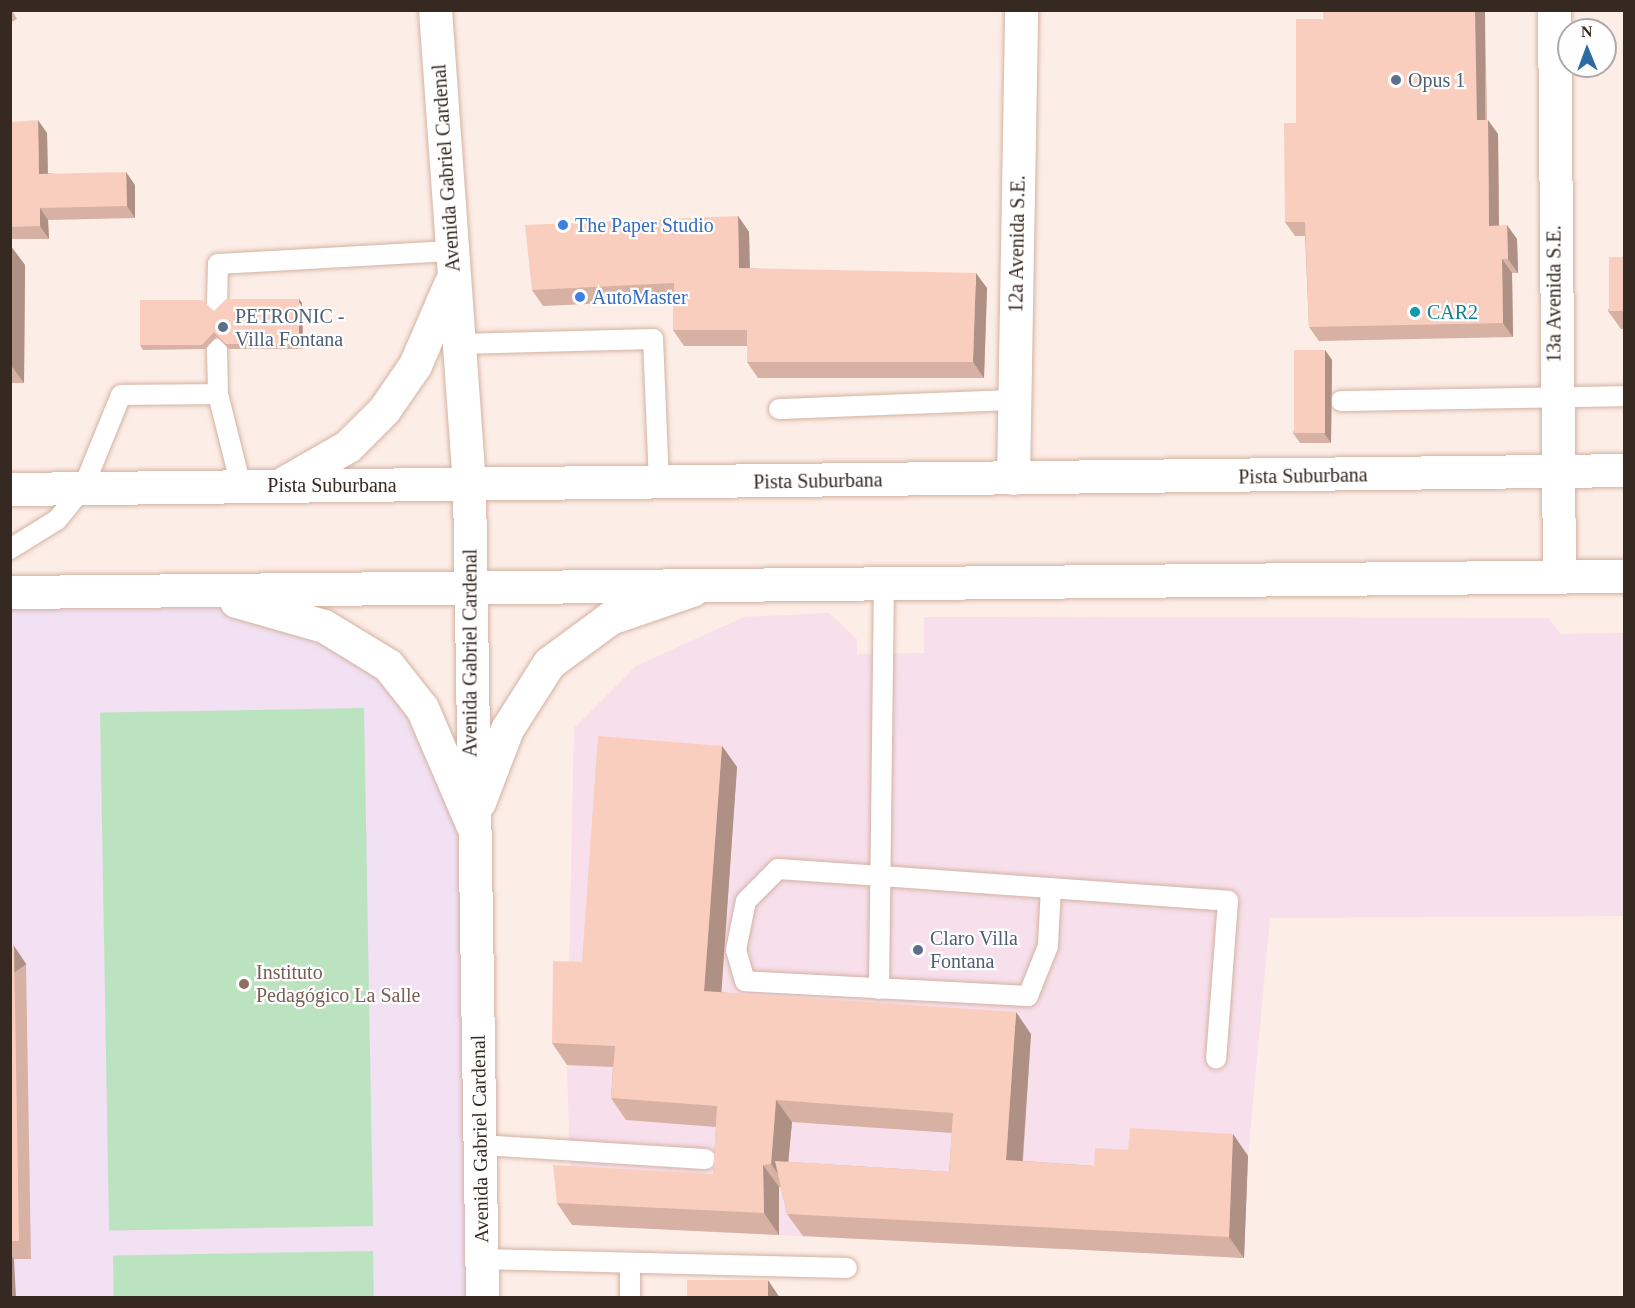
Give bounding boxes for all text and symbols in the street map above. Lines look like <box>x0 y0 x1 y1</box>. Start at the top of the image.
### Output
north arrow <box>1557 18 1617 78</box>
text: N <box>1581 23 1593 40</box>
street label: Avenida Gabriel Cardenal <box>427 63 465 273</box>
place label: Opus 1 <box>1408 68 1465 92</box>
marker: Opus 1 <box>1389 73 1403 87</box>
street label: 12a Avenida S.E. <box>1004 175 1030 313</box>
place label: The Paper Studio <box>575 213 714 237</box>
marker: The Paper Studio <box>556 218 570 232</box>
street label: 13a Avenida S.E. <box>1542 225 1566 363</box>
place label: AutoMaster <box>592 285 688 309</box>
marker: AutoMaster <box>573 290 587 304</box>
place label: CAR2 <box>1427 300 1478 324</box>
place label: PETRONIC - Villa Fontana <box>235 304 344 351</box>
marker: CAR2 <box>1408 305 1422 319</box>
marker: PETRONIC - Villa Fontana <box>216 320 230 334</box>
street label: Pista Suburbana <box>1238 463 1368 489</box>
street label: Pista Suburbana <box>753 468 883 494</box>
street label: Pista Suburbana <box>267 473 397 497</box>
street label: Avenida Gabriel Cardenal <box>458 549 482 757</box>
place label: Claro Villa Fontana <box>930 927 1018 974</box>
marker: Claro Villa Fontana <box>911 943 925 957</box>
place label: Instituto Pedagógico La Salle <box>256 960 420 1007</box>
marker: Instituto Pedagógico La Salle <box>237 977 251 991</box>
street label: Avenida Gabriel Cardenal <box>466 1035 494 1243</box>

